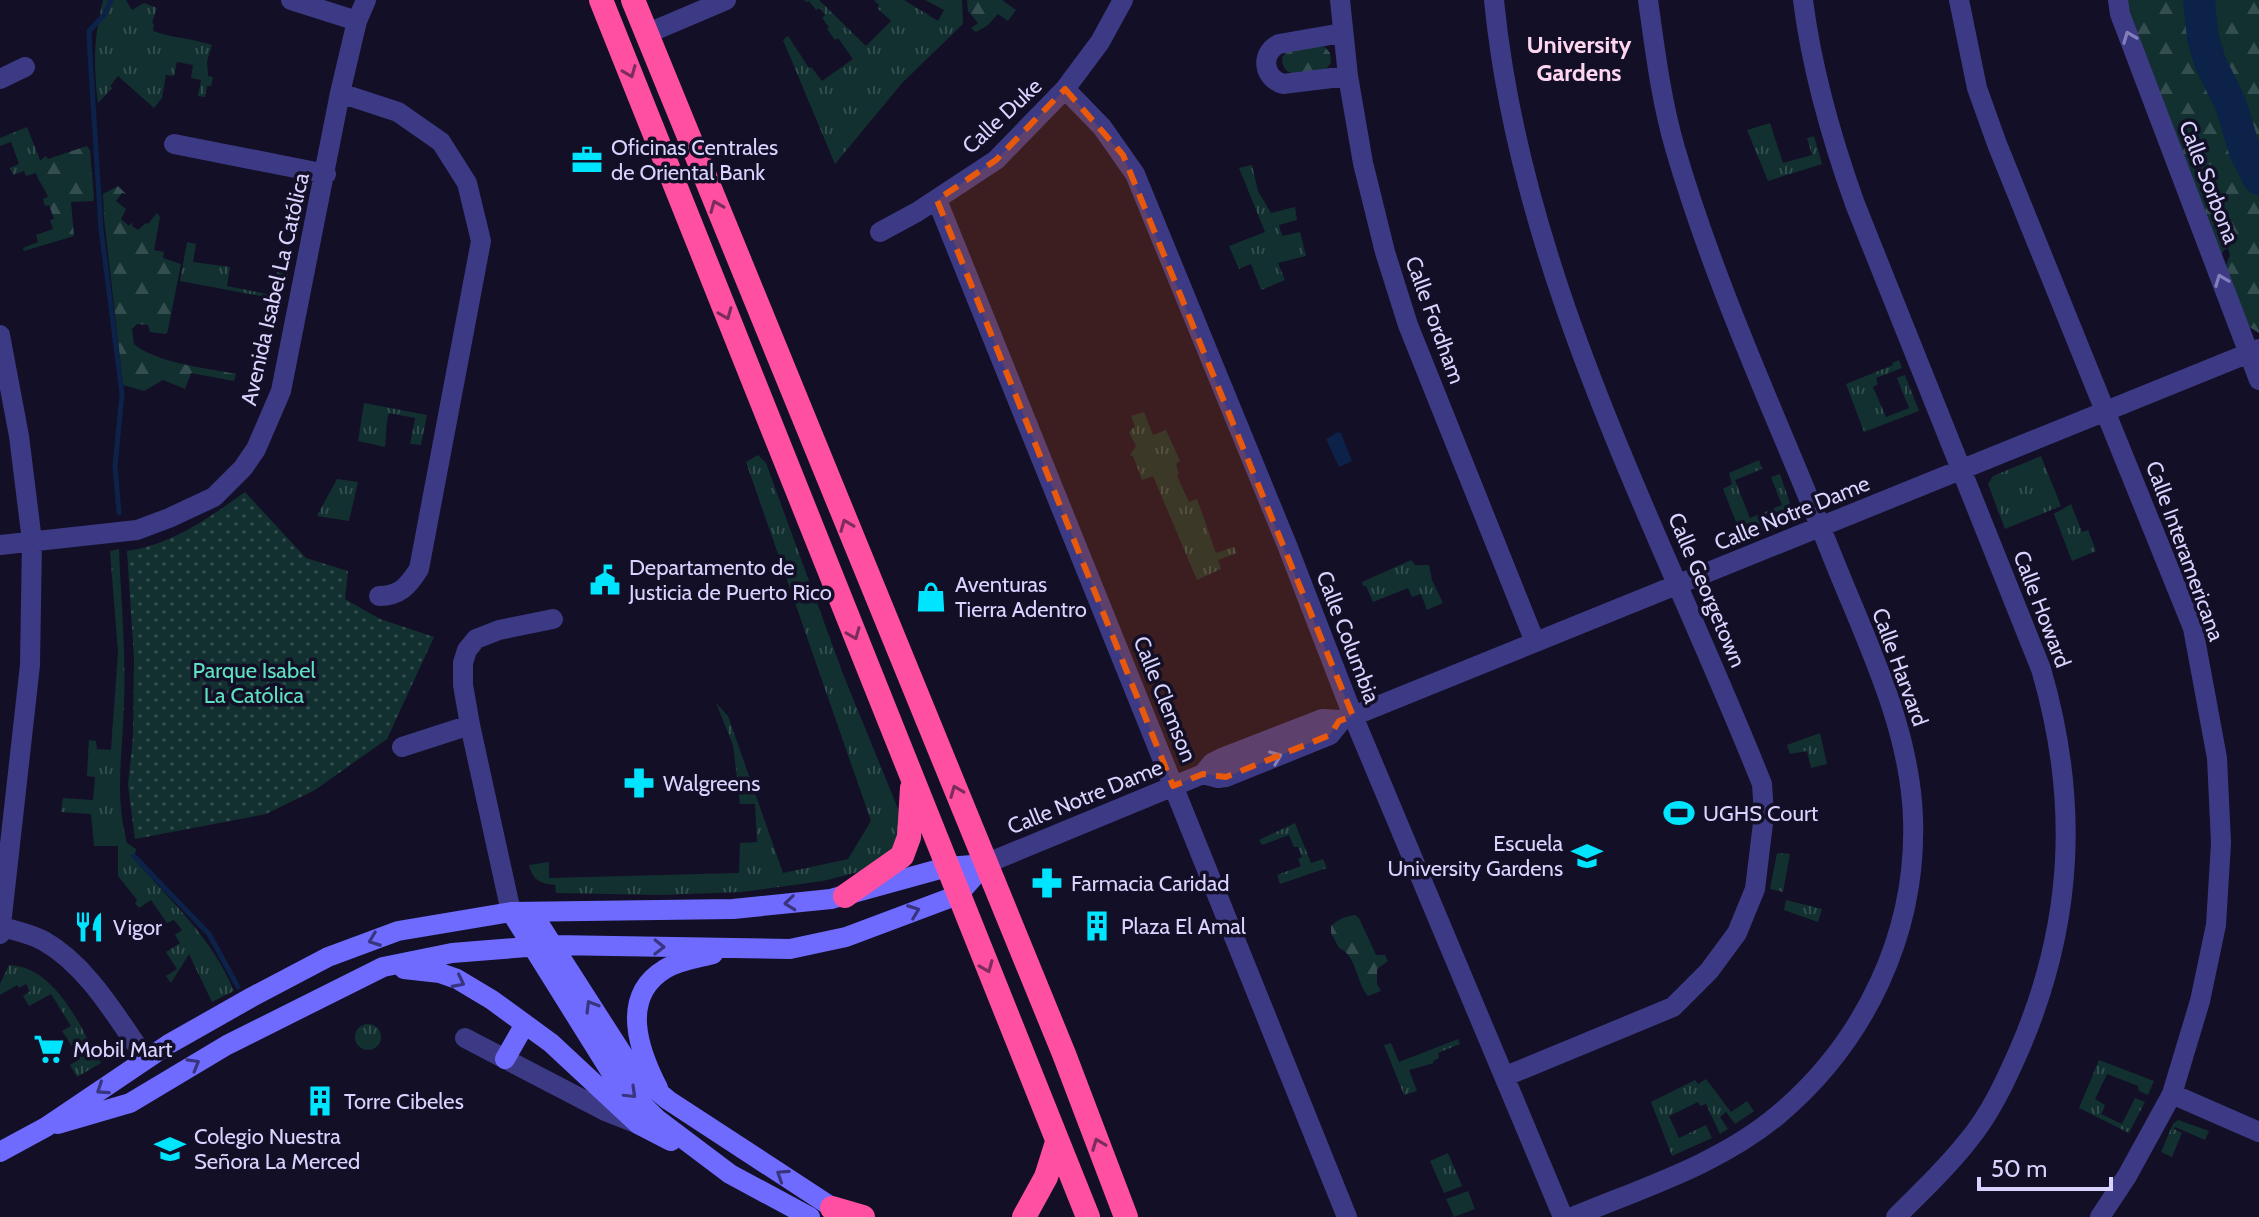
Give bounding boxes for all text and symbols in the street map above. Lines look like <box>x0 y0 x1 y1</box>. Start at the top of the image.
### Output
district label: University Gardens <box>1527 30 1632 87</box>
one-way arrow <box>2122 31 2139 45</box>
one-way arrow <box>620 64 637 78</box>
street label: Calle Duke <box>957 72 1047 160</box>
street label: Calle Sorbona <box>2173 117 2245 248</box>
place label: Oficinas Centrales de Oriental Bank <box>611 134 778 186</box>
office icon: Oficinas Centrales de Oriental Bank <box>570 143 604 177</box>
street label: Avenida Isabel La Católica <box>235 169 315 408</box>
one-way arrow <box>709 200 726 214</box>
street label: Calle Fordham <box>1399 252 1471 388</box>
one-way arrow <box>2214 274 2231 288</box>
one-way arrow <box>717 306 733 320</box>
street label: Calle Interamericana <box>2140 457 2230 645</box>
street label: Calle Notre Dame <box>1710 470 1874 556</box>
street label: Calle Georgetown <box>1662 509 1752 671</box>
one-way arrow <box>839 519 856 533</box>
street label: Calle Howard <box>2007 547 2077 671</box>
place label: Departamento de Justicia de Puerto Rico <box>628 554 832 606</box>
public building icon: Departamento de Justicia de Puerto Rico <box>588 563 622 597</box>
street label: Calle Columbia <box>1310 567 1386 707</box>
place label: Aventuras Tierra Adentro <box>955 571 1087 623</box>
shop icon: Aventuras Tierra Adentro <box>914 580 948 614</box>
street label: Calle Harvard <box>1866 604 1934 730</box>
one-way arrow <box>844 626 861 640</box>
street label: Calle Clemson <box>1128 632 1202 766</box>
park label: Parque Isabel La Católica <box>192 657 316 709</box>
one-way arrow <box>1268 750 1282 767</box>
street label: Calle Notre Dame <box>1003 754 1167 840</box>
pharmacy icon: Walgreens <box>622 766 656 800</box>
place label: Walgreens <box>663 770 760 797</box>
one-way arrow <box>949 785 966 799</box>
sports icon: UGHS Court <box>1662 796 1696 830</box>
place label: UGHS Court <box>1703 800 1819 827</box>
place label: Escuela University Gardens <box>1387 830 1563 882</box>
school or university icon: Escuela University Gardens <box>1570 839 1604 873</box>
pharmacy icon: Farmacia Caridad <box>1030 866 1064 900</box>
place label: Farmacia Caridad <box>1071 870 1230 897</box>
one-way arrow <box>783 895 796 912</box>
one-way arrow <box>906 904 920 921</box>
building icon: Plaza El Amal <box>1080 909 1114 943</box>
restaurant icon: Vigor <box>72 910 106 944</box>
place label: Plaza El Amal <box>1121 913 1247 940</box>
place label: Vigor <box>113 914 162 941</box>
one-way arrow <box>368 930 382 947</box>
one-way arrow <box>653 938 666 956</box>
one-way arrow <box>977 959 993 973</box>
one-way arrow <box>450 972 465 987</box>
one-way arrow <box>585 1000 600 1014</box>
supermarket icon: Mobil Mart <box>32 1032 66 1066</box>
place label: Mobil Mart <box>73 1036 173 1063</box>
one-way arrow <box>185 1058 200 1074</box>
one-way arrow <box>96 1079 110 1094</box>
building icon: Torre Cibeles <box>303 1084 337 1118</box>
one-way arrow <box>622 1084 636 1099</box>
place label: Torre Cibeles <box>344 1088 464 1115</box>
place label: Colegio Nuestra Señora La Merced <box>194 1123 360 1175</box>
school or university icon: Colegio Nuestra Señora La Merced <box>153 1132 187 1166</box>
one-way arrow <box>1091 1138 1108 1152</box>
scale bar <box>1979 1141 2111 1191</box>
text: 50 m <box>1991 1154 2047 1183</box>
one-way arrow <box>776 1170 791 1185</box>

